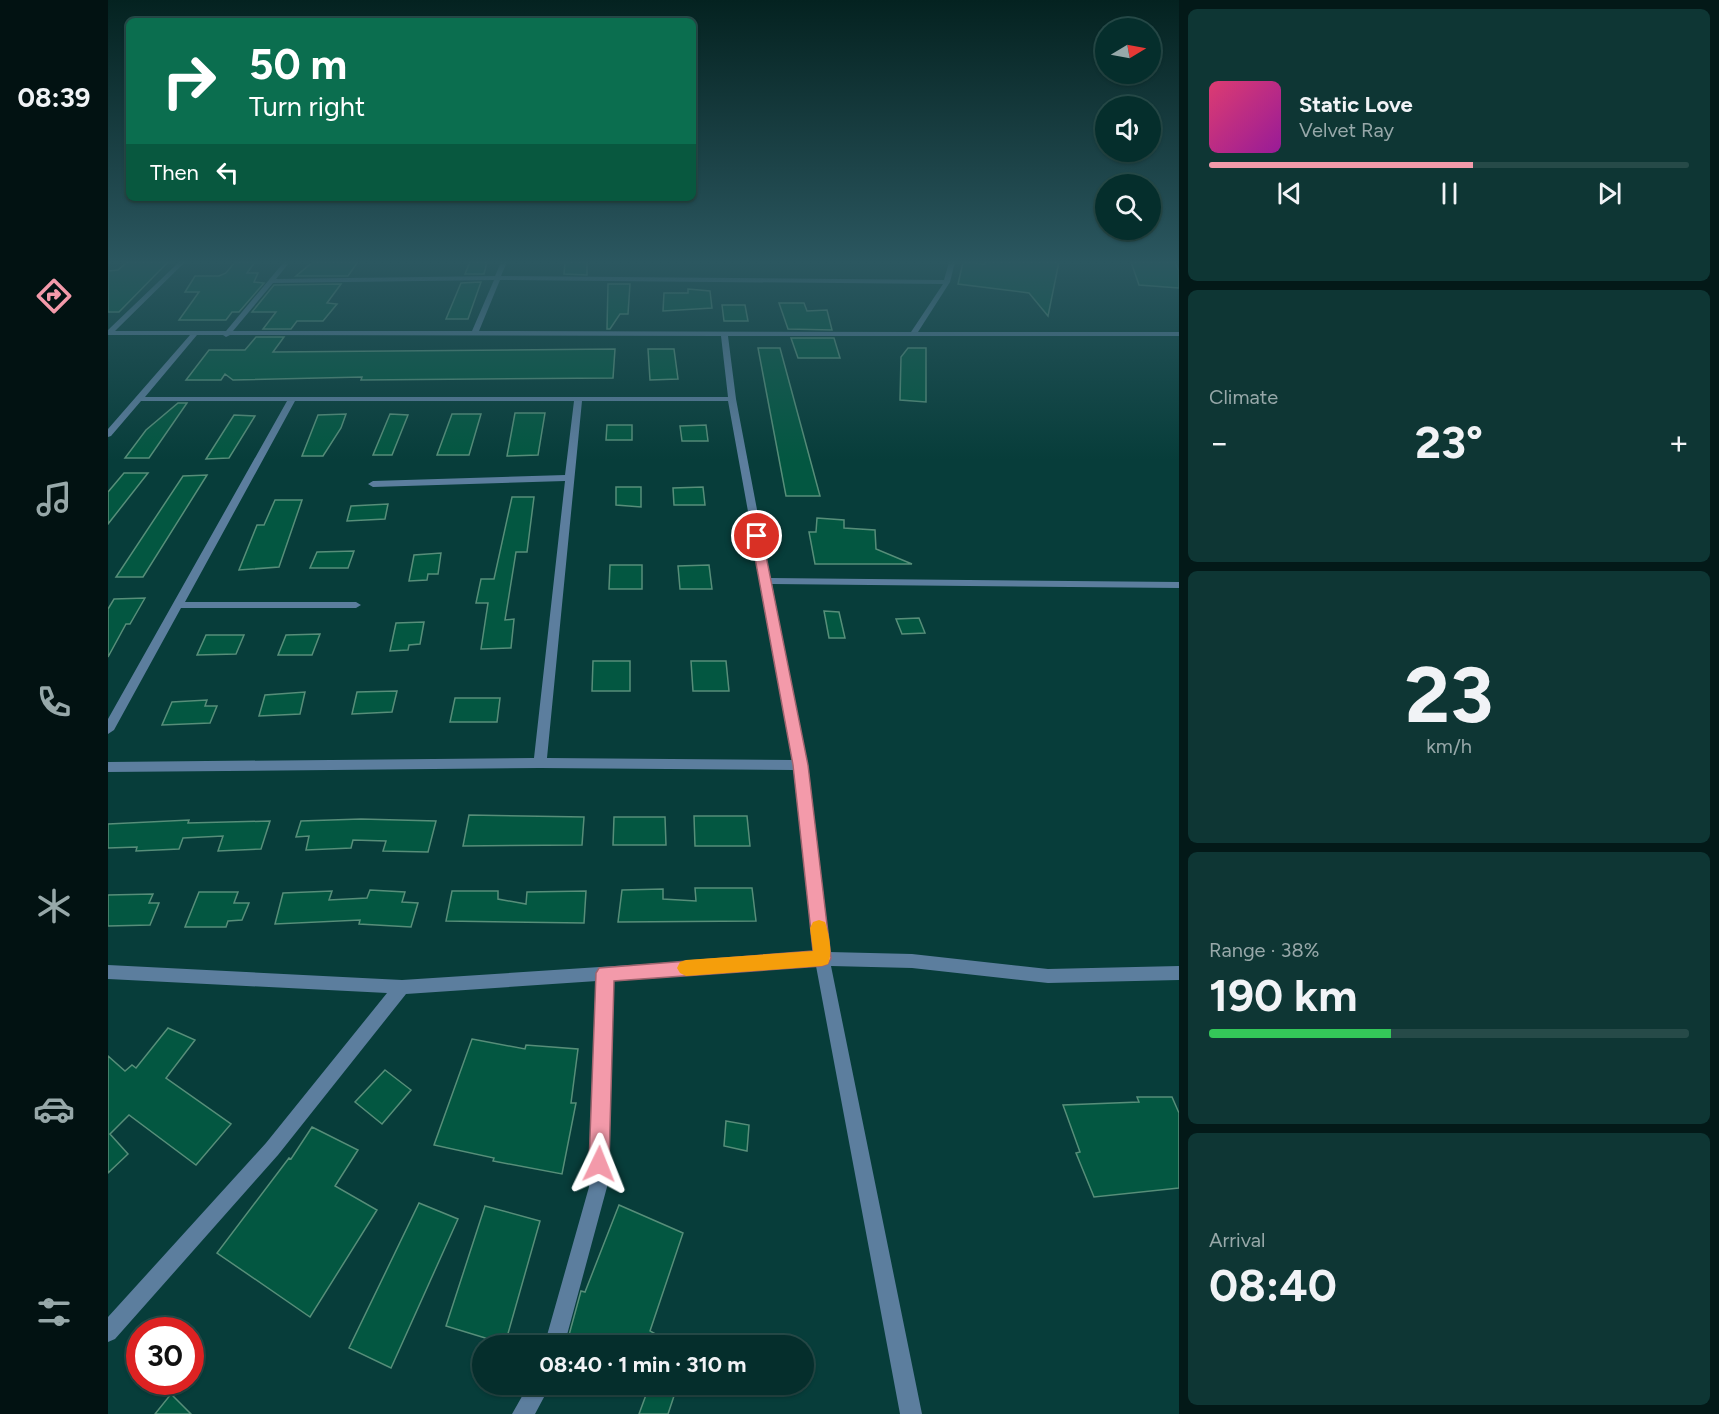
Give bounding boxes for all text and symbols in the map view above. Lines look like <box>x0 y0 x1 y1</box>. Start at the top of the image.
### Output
north arrow <box>1095 18 1161 84</box>
map controls <box>1095 18 1161 240</box>
text: 50 m <box>249 39 347 90</box>
icon: right <box>150 42 228 120</box>
text: 08:39 <box>18 81 90 114</box>
text: Turn right <box>249 90 365 123</box>
text: Static Love <box>1299 91 1413 118</box>
button: sound <box>1095 96 1161 162</box>
text: Velvet Ray <box>1299 118 1394 142</box>
icon: left <box>211 156 244 189</box>
text: Then <box>150 159 199 186</box>
button: search <box>1095 174 1161 240</box>
icon: previous <box>1273 177 1306 210</box>
icon: pause <box>1433 177 1466 210</box>
icon: next <box>1593 177 1626 210</box>
icon: directions <box>33 275 75 317</box>
text: Climate <box>1209 385 1278 409</box>
text: 23° <box>1415 415 1483 469</box>
text: − <box>1209 423 1230 462</box>
text: + <box>1668 423 1689 462</box>
icon: music <box>33 478 75 520</box>
pin <box>731 510 782 561</box>
icon: arrive <box>740 519 773 552</box>
text: 23 <box>1405 648 1493 742</box>
icon: phone <box>33 681 75 723</box>
text: km/h <box>1426 734 1472 758</box>
icon: climate <box>33 885 75 927</box>
text: Range · 38% <box>1209 938 1319 962</box>
text: 190 km <box>1209 968 1357 1022</box>
icon: car <box>33 1088 75 1130</box>
position arrow <box>567 1132 631 1196</box>
text: Arrival <box>1209 1228 1265 1252</box>
text: 08:40 <box>1209 1258 1337 1312</box>
icon: filters <box>33 1291 75 1333</box>
speed limit sign: 30 <box>126 1317 204 1395</box>
text: 08:40 · 1 min · 310 m <box>539 1351 747 1378</box>

